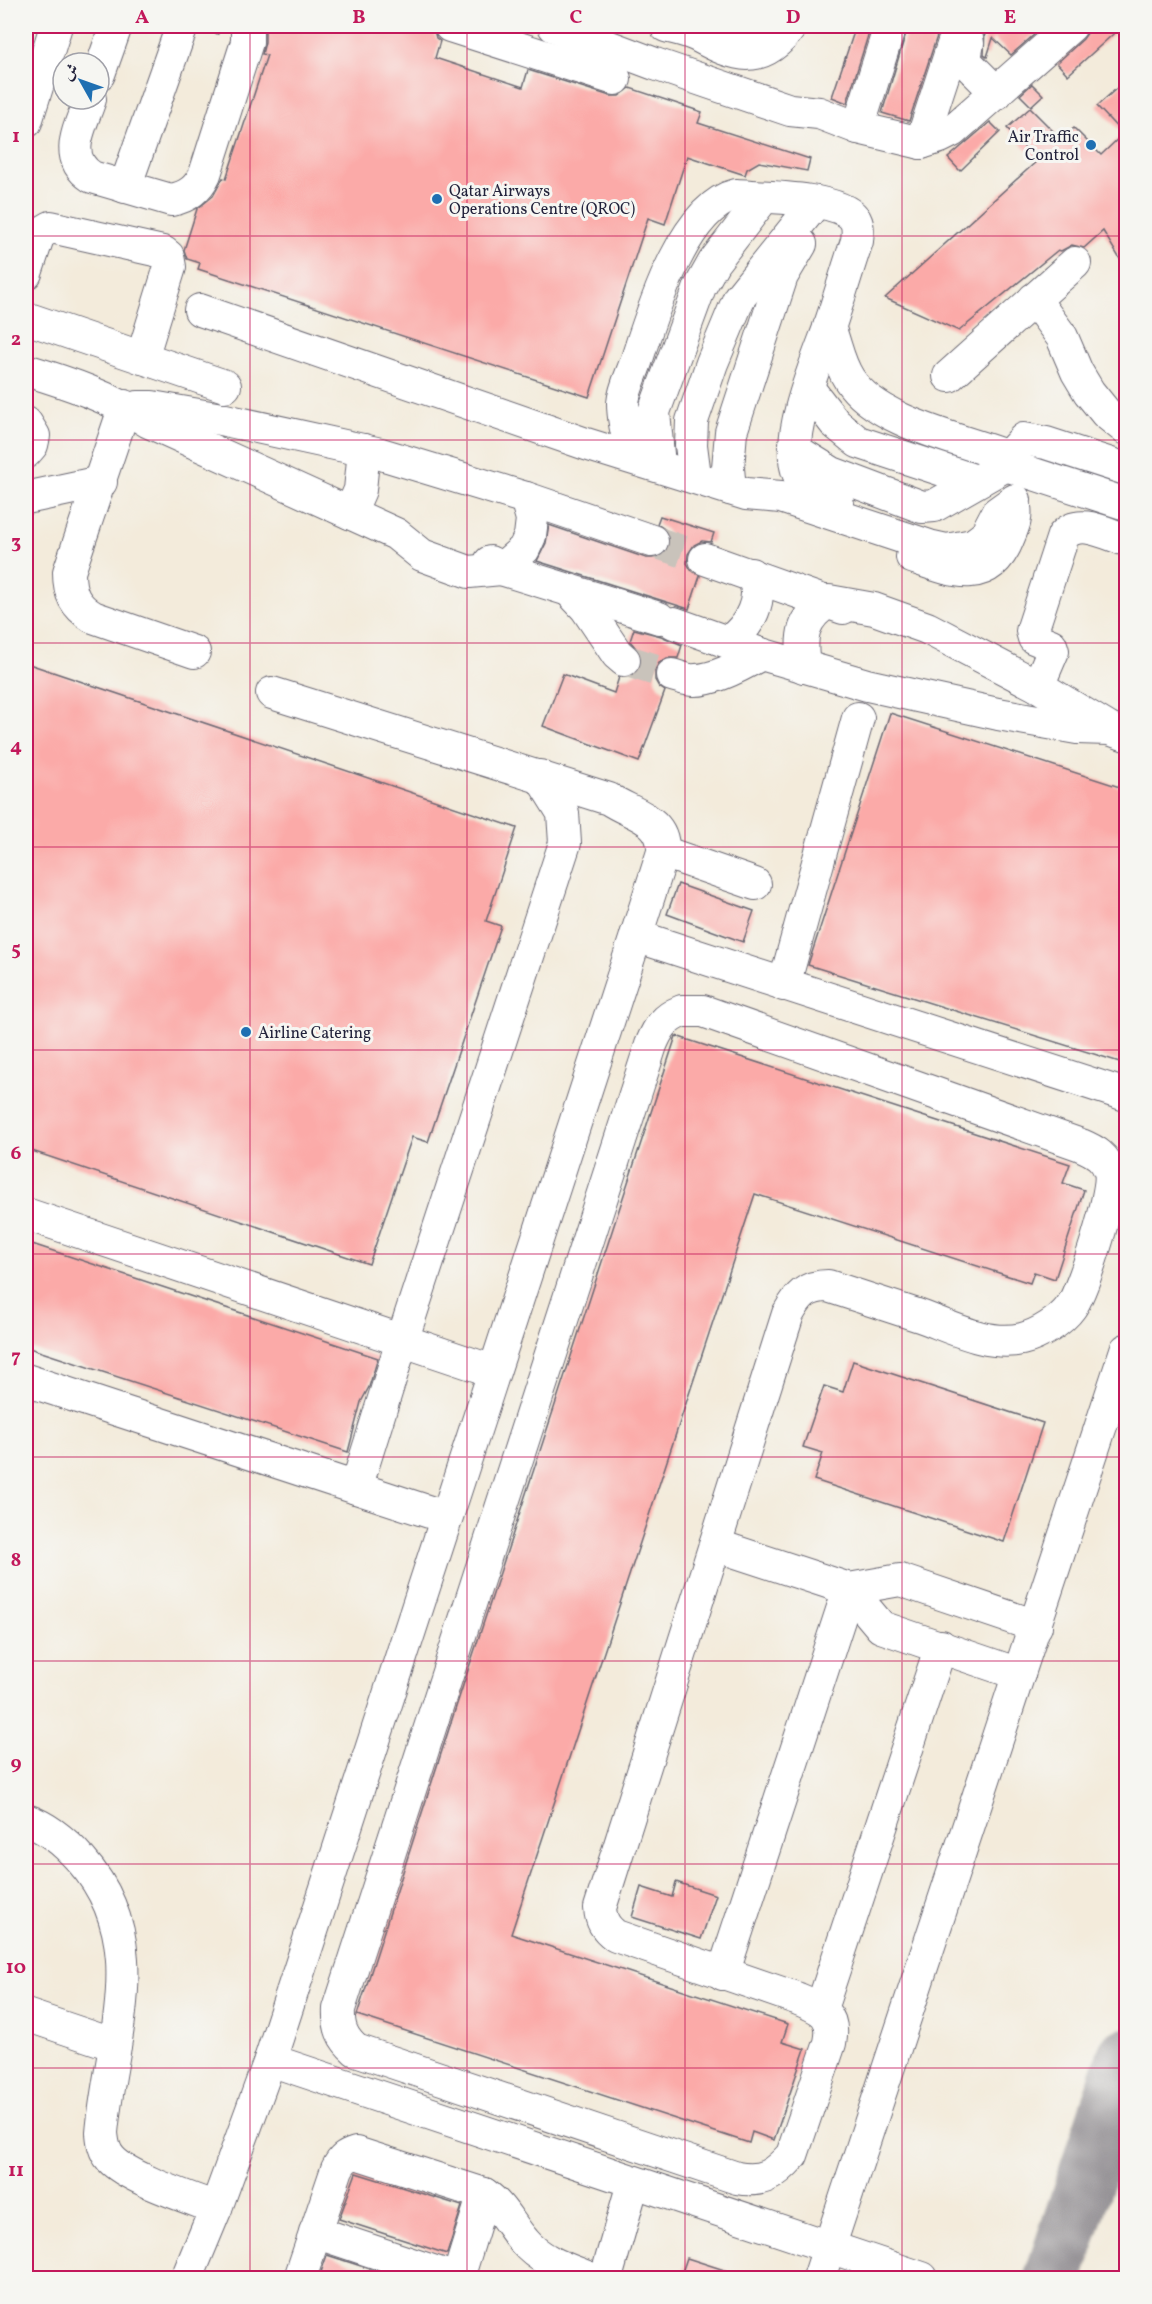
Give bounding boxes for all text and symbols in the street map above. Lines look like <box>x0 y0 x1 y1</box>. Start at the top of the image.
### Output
text: A <box>135 4 149 32</box>
text: B <box>352 4 366 32</box>
text: C <box>570 4 583 32</box>
text: D <box>786 4 800 32</box>
text: E <box>1004 4 1016 32</box>
north arrow <box>51 51 111 111</box>
text: ش <box>58 59 85 86</box>
text: 1 <box>12 123 20 151</box>
place label: Air Traffic Control <box>1008 127 1079 167</box>
marker: Air Traffic Control <box>1084 138 1098 152</box>
place label: Qatar Airways Operations Centre (QROC) <box>449 181 636 221</box>
marker: Qatar Airways Operations Centre (QROC) <box>430 192 444 206</box>
text: 2 <box>11 326 21 354</box>
text: 3 <box>11 529 21 557</box>
text: 4 <box>10 733 22 761</box>
text: 5 <box>11 936 21 964</box>
place label: Airline Catering <box>258 1023 371 1045</box>
marker: Airline Catering <box>239 1025 253 1039</box>
text: 6 <box>11 1140 22 1168</box>
text: 7 <box>11 1343 21 1371</box>
text: 8 <box>11 1547 21 1575</box>
text: 9 <box>10 1750 22 1778</box>
text: 10 <box>6 1954 26 1982</box>
text: 11 <box>8 2157 24 2185</box>

